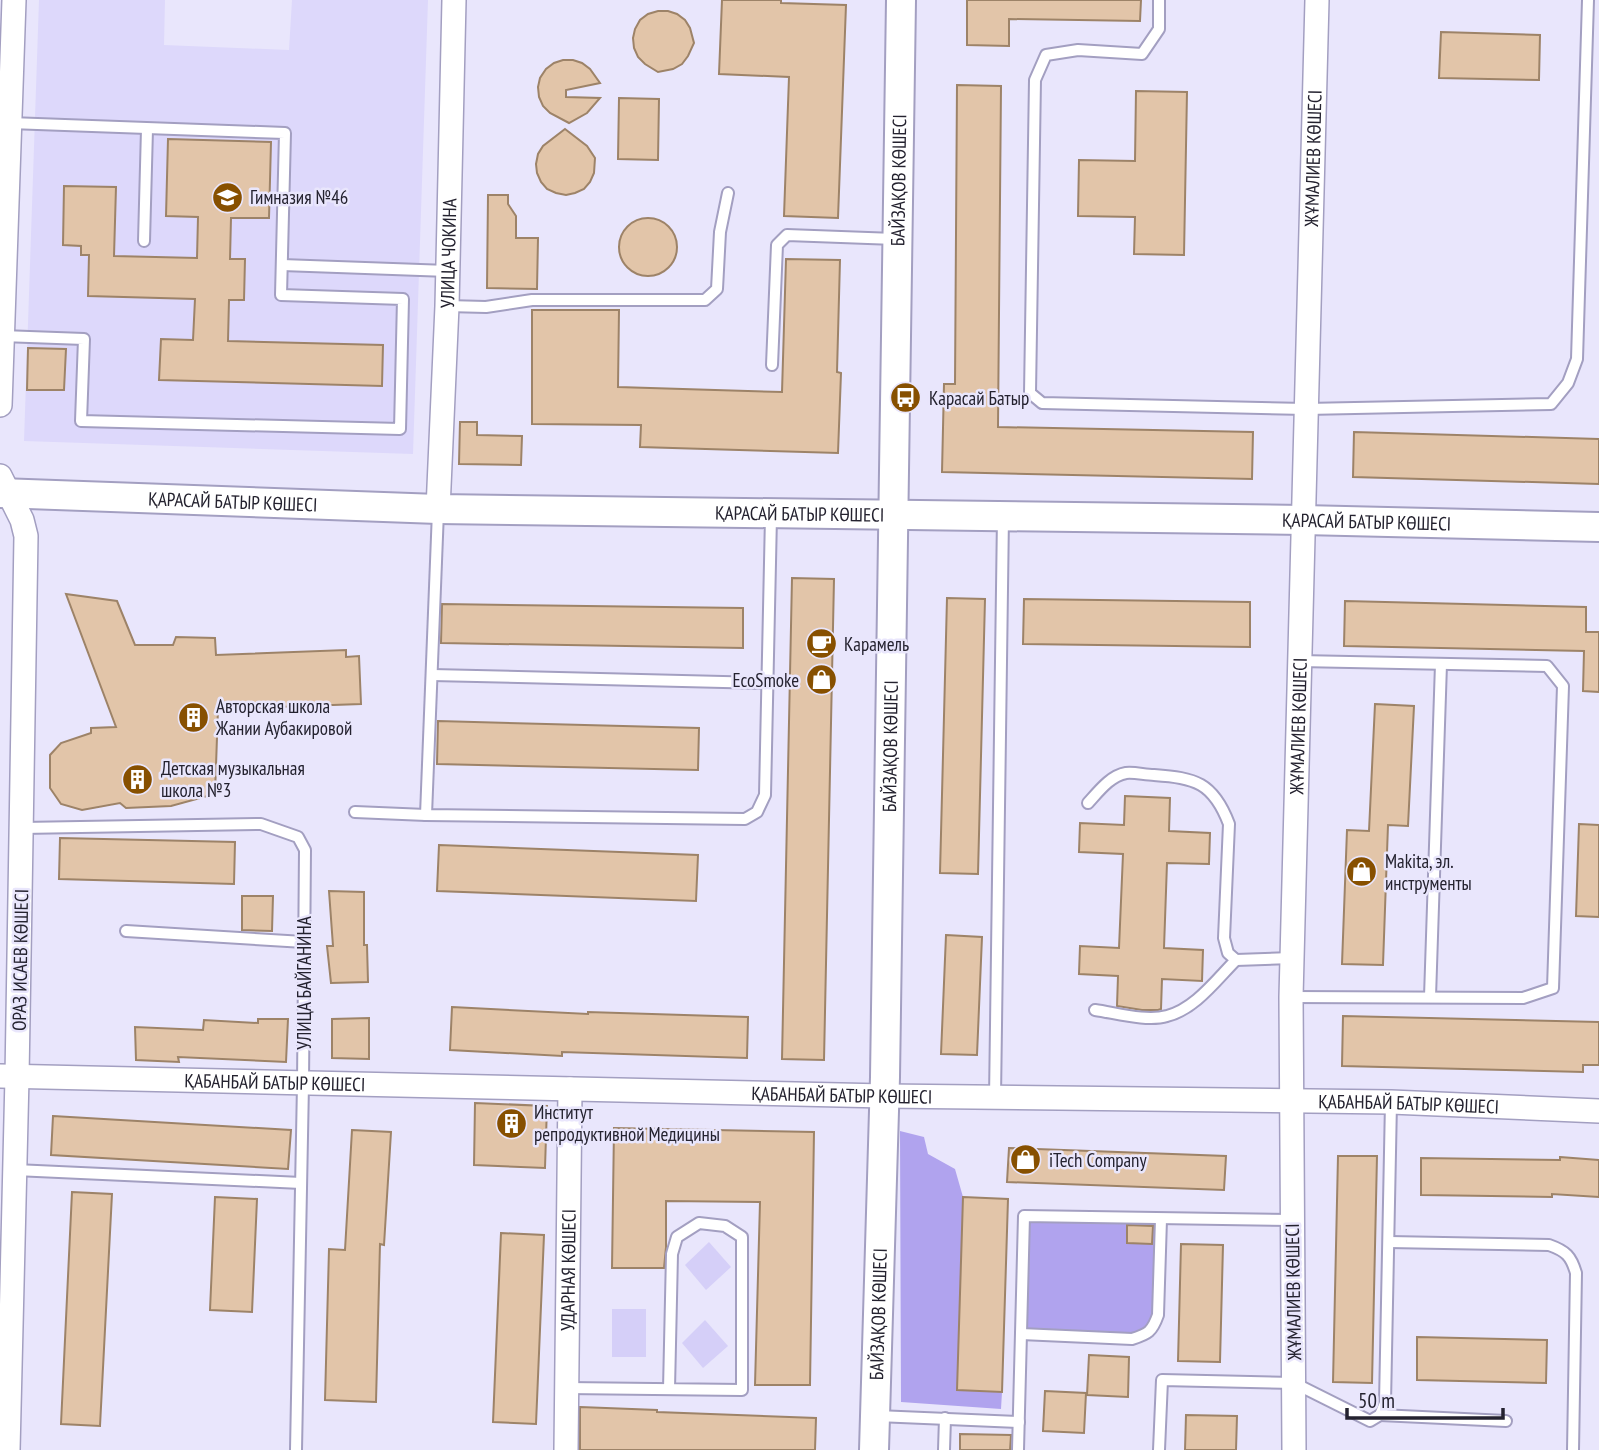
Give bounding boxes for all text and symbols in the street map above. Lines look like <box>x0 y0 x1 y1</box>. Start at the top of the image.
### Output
street label: ЖҰМАЛИЕВ КӨШЕСІ <box>1299 89 1327 228</box>
street label: БАЙЗАҚОВ КӨШЕСІ <box>885 114 911 246</box>
school or university icon: Гимназия №46 <box>210 180 244 214</box>
place label: Гимназия №46 <box>250 185 348 209</box>
street label: УЛИЦА ЧОКИНА <box>435 198 461 308</box>
bus stop icon: Карасай Батыр <box>889 381 923 415</box>
place label: Карасай Батыр <box>929 386 1029 410</box>
street label: ҚАРАСАЙ БАТЫР КӨШЕСІ <box>148 486 318 517</box>
street label: ҚАРАСАЙ БАТЫР КӨШЕСІ <box>715 501 884 527</box>
street label: ҚАРАСАЙ БАТЫР КӨШЕСІ <box>1282 508 1451 536</box>
cafe icon: Карамель <box>804 627 838 661</box>
place label: Карамель <box>844 632 909 656</box>
street label: ЖҰМАЛИЕВ КӨШЕСІ <box>1284 657 1312 796</box>
shop icon: EcoSmoke <box>805 663 839 697</box>
place label: EcoSmoke <box>732 668 799 692</box>
street label: БАЙЗАҚОВ КӨШЕСІ <box>877 680 903 812</box>
place label: Авторская школа Жании Аубакировой <box>215 694 352 740</box>
building icon: Авторская школа Жании Аубакировой <box>176 700 210 734</box>
place label: Детская музыкальная школа №3 <box>161 756 305 802</box>
building icon: Детская музыкальная школа №3 <box>121 762 155 796</box>
place label: Makita, эл. инструменты <box>1385 849 1472 895</box>
shop icon: Makita, эл. инструменты <box>1345 855 1379 889</box>
street label: ОРАЗ ИСАЕВ КӨШЕСІ <box>7 889 33 1031</box>
street label: УЛИЦА БАЙГАНИНА <box>292 916 316 1050</box>
street label: ҚАБАНБАЙ БАТЫР КӨШЕСІ <box>184 1068 366 1096</box>
street label: ҚАБАНБАЙ БАТЫР КӨШЕСІ <box>751 1081 932 1109</box>
street label: ҚАБАНБАЙ БАТЫР КӨШЕСІ <box>1318 1089 1500 1119</box>
place label: Институт репродуктивной Медицины <box>534 1100 720 1146</box>
building icon: Институт репродуктивной Медицины <box>494 1106 528 1140</box>
shop icon: iTech Company <box>1009 1143 1043 1177</box>
place label: iTech Company <box>1049 1148 1147 1172</box>
street label: УДАРНАЯ КӨШЕСІ <box>555 1209 581 1331</box>
street label: ЖҰМАЛИЕВ КӨШЕСІ <box>1280 1223 1306 1362</box>
street label: БАЙЗАҚОВ КӨШЕСІ <box>864 1248 892 1380</box>
scale bar <box>1347 1376 1503 1420</box>
text: 50 m <box>1358 1387 1395 1414</box>

